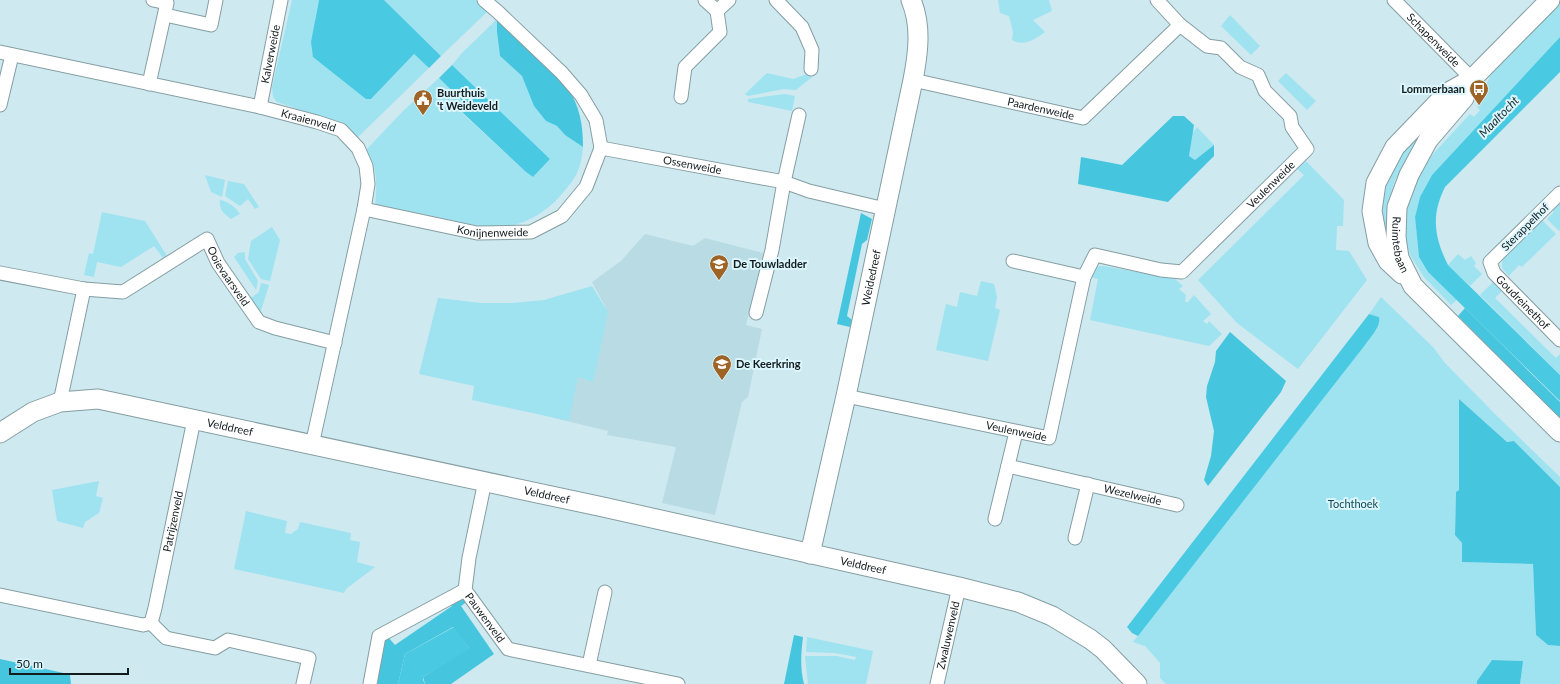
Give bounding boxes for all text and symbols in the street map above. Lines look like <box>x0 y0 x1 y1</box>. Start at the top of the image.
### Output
street label: Schapenweide <box>1405 10 1463 69</box>
street label: Kalverweide <box>258 23 282 84</box>
bus stop icon: Lommerbaan <box>1468 78 1490 106</box>
place label: Lommerbaan <box>1401 82 1465 95</box>
place label: Buurthuis 't Weideveld <box>437 86 498 112</box>
public building icon: Buurthuis 't Weideveld <box>412 88 434 116</box>
water label: Maaltocht <box>1475 92 1522 140</box>
street label: Paardenweide <box>1006 94 1076 122</box>
street label: Kraaienveld <box>280 106 338 134</box>
street label: Ossenweide <box>662 153 723 176</box>
street label: Veulenweide <box>1244 158 1297 211</box>
street label: Sterappelhof <box>1498 200 1551 253</box>
street label: Ruimtebaan <box>1390 216 1412 275</box>
street label: Konijnenweide <box>456 222 529 239</box>
street label: Ooievaarsveld <box>205 244 253 308</box>
street label: Weidedreef <box>858 248 883 307</box>
school or university icon: De Touwladder <box>708 253 730 281</box>
place label: De Touwladder <box>733 257 808 270</box>
street label: Goudreinethof <box>1494 272 1553 332</box>
school or university icon: De Keerkring <box>711 353 733 381</box>
place label: De Keerkring <box>736 357 801 370</box>
street label: Velddreef <box>206 416 254 438</box>
street label: Veulenweide <box>985 418 1048 443</box>
street label: Wezelweide <box>1103 481 1163 507</box>
street label: Velddreef <box>523 483 571 506</box>
street label: Patrijzenveld <box>160 490 185 553</box>
park label: Tochthoek <box>1328 497 1379 510</box>
street label: Velddreef <box>839 554 887 576</box>
street label: Pauwenveld <box>463 590 508 645</box>
street label: Zwaluwenveld <box>934 600 962 671</box>
scale bar <box>10 650 128 676</box>
text: 50 m <box>16 656 43 671</box>

